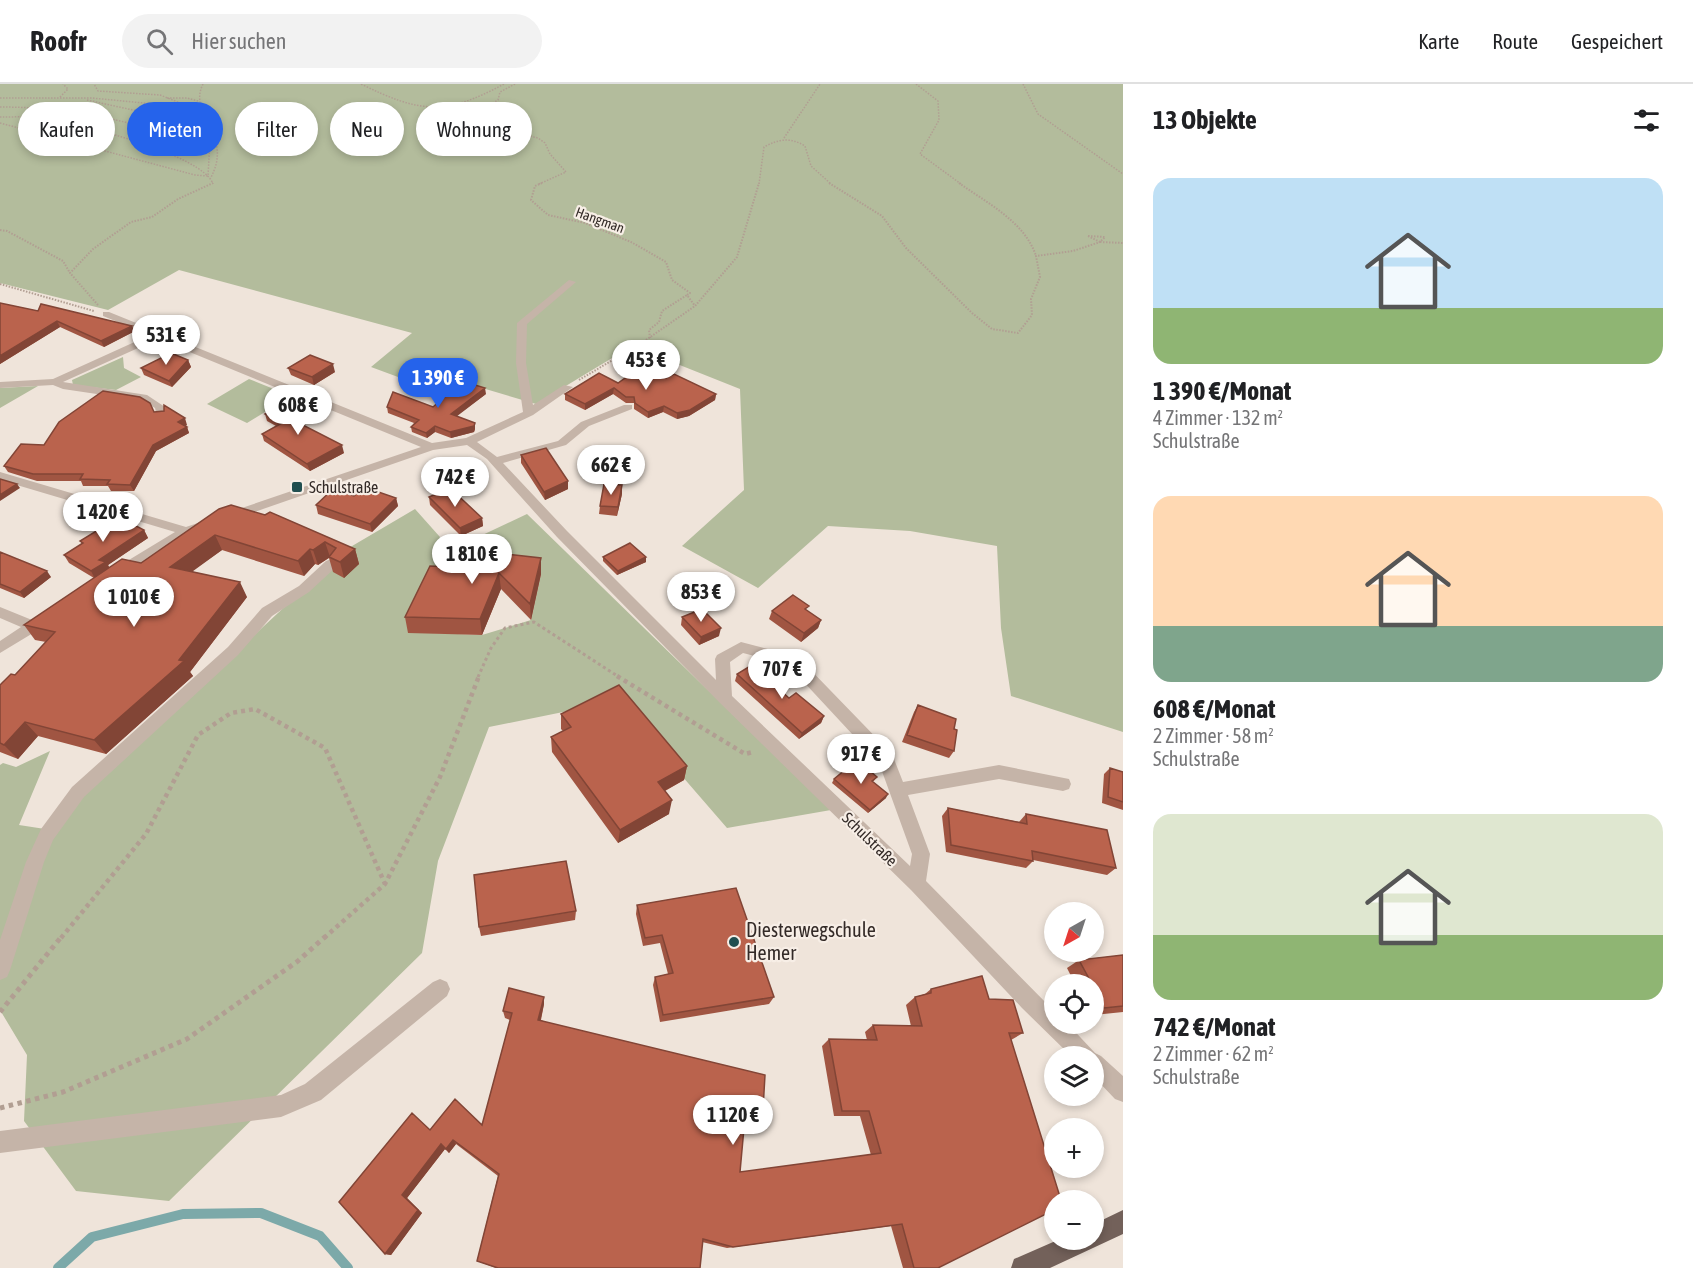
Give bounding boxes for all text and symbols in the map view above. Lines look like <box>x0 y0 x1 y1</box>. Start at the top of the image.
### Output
search box <box>122 14 542 68</box>
text: Roofr <box>30 25 86 57</box>
icon: search <box>143 25 176 58</box>
text: Hier suchen <box>191 28 287 54</box>
text: Karte <box>1418 29 1459 53</box>
text: Route <box>1492 29 1538 53</box>
text: Gespeichert <box>1571 29 1663 53</box>
chip: Kaufen <box>18 102 115 156</box>
chip: Mieten <box>127 102 223 156</box>
chip: Filter <box>235 102 318 156</box>
chip: Neu <box>330 102 404 156</box>
chip: Wohnung <box>416 102 532 156</box>
icon: filters <box>1630 104 1663 137</box>
text: 13 Objekte <box>1153 105 1257 135</box>
street label: Hangman <box>573 204 627 236</box>
icon: home <box>1354 217 1462 325</box>
pin: 531 € <box>124 315 208 366</box>
text: 531 € <box>146 323 186 346</box>
pin: 453 € <box>604 340 688 391</box>
text: 453 € <box>626 348 666 371</box>
pin: 1 390 € <box>383 358 493 409</box>
text: 1 390 € <box>412 366 464 389</box>
text: 1 390 €/Monat <box>1153 376 1291 406</box>
pin: 608 € <box>256 385 340 436</box>
text: 608 € <box>278 393 318 416</box>
text: 4 Zimmer · 132 m² <box>1153 406 1283 429</box>
text: Schulstraße <box>1153 429 1240 452</box>
pin: 662 € <box>569 445 653 496</box>
text: 662 € <box>591 453 631 476</box>
pin: 742 € <box>413 457 497 508</box>
text: 742 € <box>435 465 475 488</box>
place label: Schulstraße <box>309 478 378 496</box>
marker: Schulstraße <box>290 480 304 494</box>
pin: 1 420 € <box>48 492 158 543</box>
text: 1 420 € <box>77 500 129 523</box>
pin: 1 810 € <box>417 534 527 585</box>
icon: home <box>1354 535 1462 643</box>
text: 1 810 € <box>446 542 498 565</box>
pin: 853 € <box>659 572 743 623</box>
pin: 1 010 € <box>79 577 189 628</box>
text: 853 € <box>681 580 721 603</box>
text: 1 010 € <box>108 585 160 608</box>
pin: 707 € <box>740 649 824 700</box>
text: 707 € <box>762 657 802 680</box>
text: 608 €/Monat <box>1153 694 1276 724</box>
text: 2 Zimmer · 58 m² <box>1153 724 1274 747</box>
pin: 917 € <box>819 734 903 785</box>
text: 917 € <box>841 742 881 765</box>
text: Schulstraße <box>1153 747 1240 770</box>
street label: Schulstraße <box>839 808 901 870</box>
icon: home <box>1354 853 1462 961</box>
north arrow <box>1044 902 1104 962</box>
map controls <box>1044 902 1104 1250</box>
place label: Diesterwegschule Hemer <box>746 918 876 964</box>
marker: Diesterwegschule Hemer <box>727 935 741 949</box>
button: locate <box>1044 974 1104 1034</box>
text: 742 €/Monat <box>1153 1012 1276 1042</box>
text: 2 Zimmer · 62 m² <box>1153 1042 1274 1065</box>
button: layers <box>1044 1046 1104 1106</box>
text: Schulstraße <box>1153 1065 1240 1088</box>
pin: 1 120 € <box>678 1095 788 1146</box>
text: 1 120 € <box>707 1103 759 1126</box>
button: + <box>1044 1118 1104 1178</box>
button: − <box>1044 1190 1104 1250</box>

